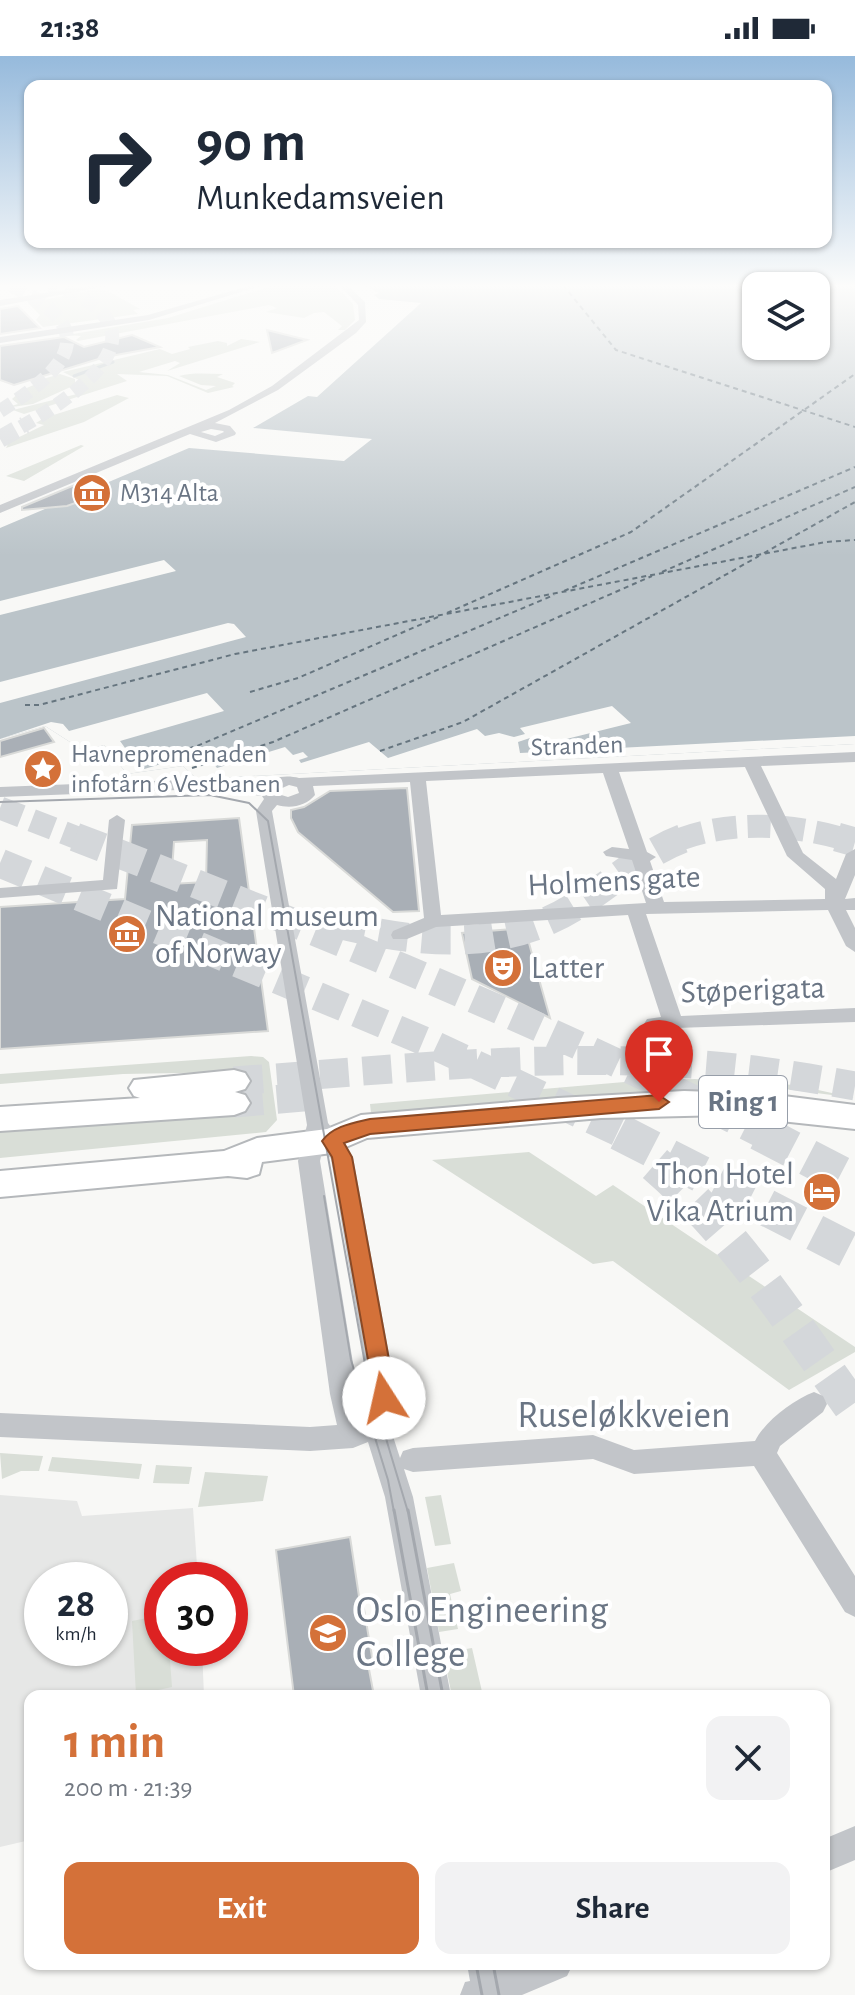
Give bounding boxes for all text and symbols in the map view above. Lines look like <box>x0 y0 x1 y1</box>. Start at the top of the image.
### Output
text: 21:38 <box>40 13 100 43</box>
icon: right <box>64 112 168 216</box>
text: 90 m <box>196 115 306 171</box>
text: Munkedamsveien <box>196 180 445 216</box>
map controls <box>742 272 830 360</box>
button: layers <box>742 272 830 360</box>
museum icon: M314 Alta <box>71 472 113 514</box>
place label: M314 Alta <box>120 480 219 506</box>
street label: Stranden <box>530 731 624 761</box>
place label: Havnepromenaden infotårn 6 Vestbanen <box>71 741 281 797</box>
place icon: Havnepromenaden infotårn 6 Vestbanen <box>22 748 64 790</box>
street label: Holmens gate <box>527 860 701 902</box>
place label: National museum of Norway <box>155 900 379 969</box>
museum icon: National museum of Norway <box>106 913 148 955</box>
theatre icon: Latter <box>482 947 524 989</box>
place label: Latter <box>531 952 605 984</box>
street label: Støperigata <box>680 971 826 1009</box>
pin <box>625 1020 693 1102</box>
icon: arrive <box>637 1032 681 1076</box>
road number: Ring 1 <box>699 1076 787 1128</box>
place label: Thon Hotel Vika Atrium <box>646 1158 794 1227</box>
hotel icon: Thon Hotel Vika Atrium <box>801 1171 843 1213</box>
position arrow <box>342 1356 426 1440</box>
street label: Ruseløkkveien <box>517 1397 731 1435</box>
speed limit sign: 30 <box>144 1562 248 1666</box>
text: 28 <box>57 1584 95 1624</box>
place label: Oslo Engineering College <box>356 1592 608 1674</box>
school or university icon: Oslo Engineering College <box>307 1612 349 1654</box>
text: km/h <box>55 1624 97 1644</box>
button: close <box>706 1716 790 1800</box>
text: 1 min <box>64 1719 165 1767</box>
text: 200 m · 21:39 <box>64 1775 193 1801</box>
button: Exit <box>64 1862 419 1954</box>
button: Share <box>435 1862 790 1954</box>

